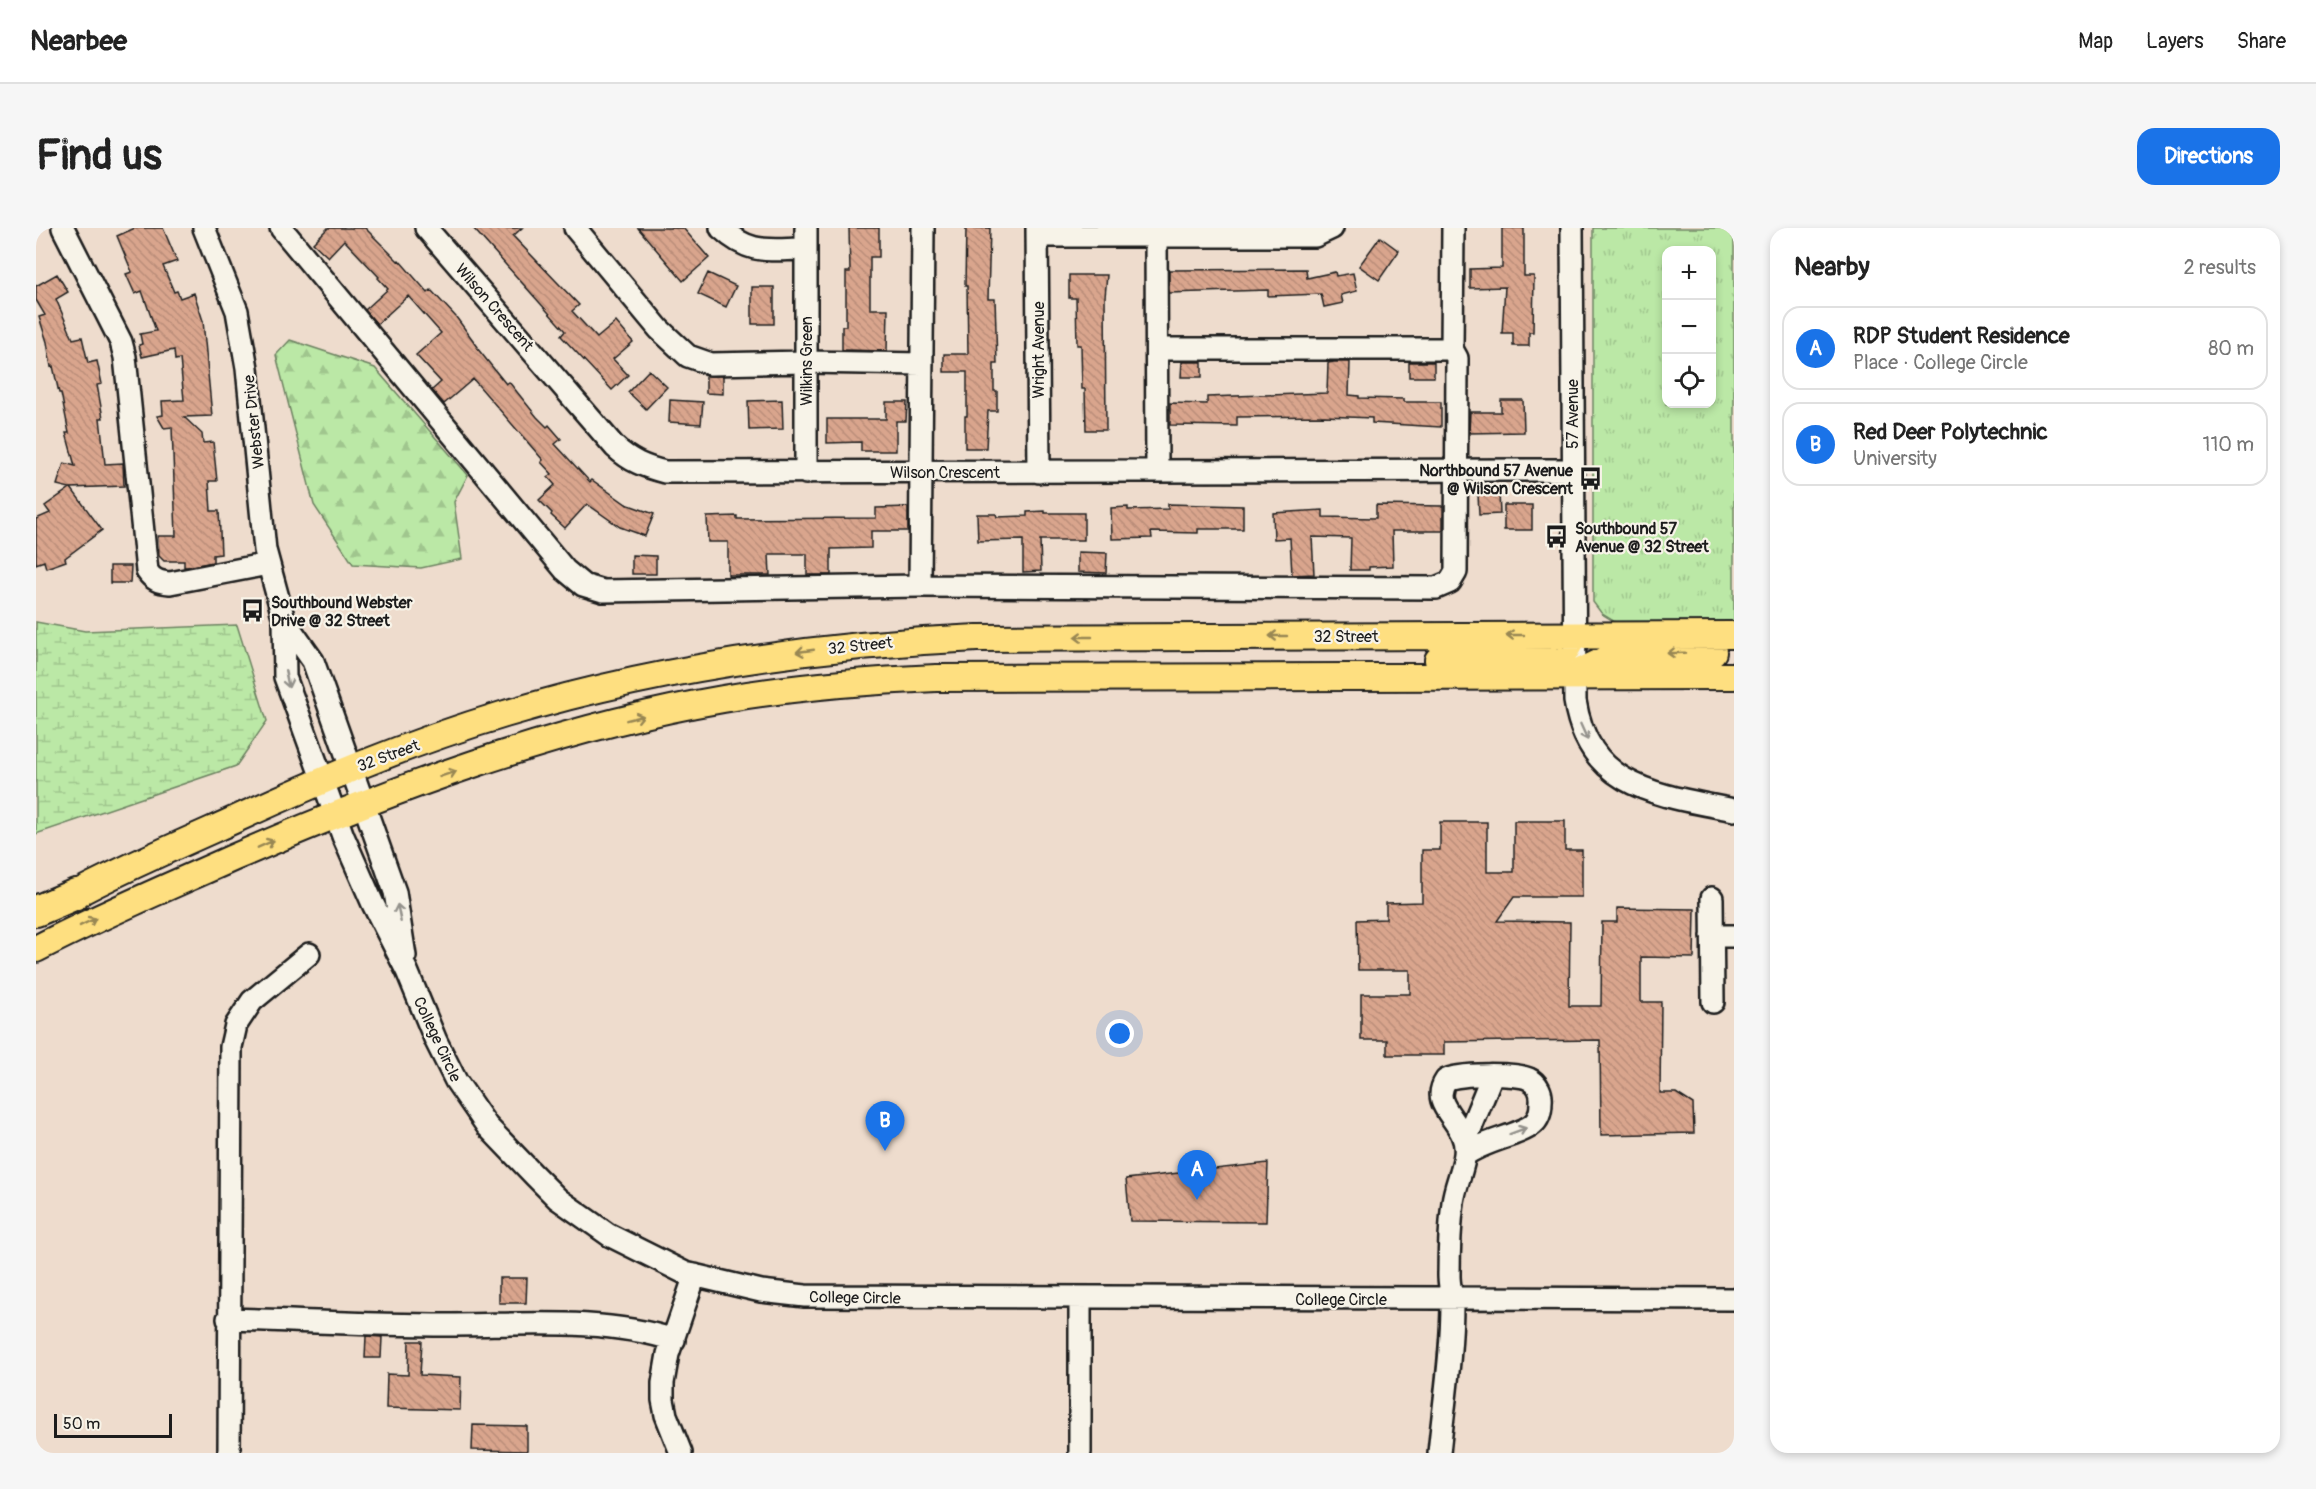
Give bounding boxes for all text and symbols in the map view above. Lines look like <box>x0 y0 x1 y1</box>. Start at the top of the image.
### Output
text: Nearbee <box>30 24 127 59</box>
text: Map <box>2078 28 2113 55</box>
text: Layers <box>2146 28 2204 55</box>
text: Share <box>2237 28 2286 55</box>
button: Directions <box>2137 128 2280 185</box>
text: Find us <box>36 130 162 182</box>
map controls <box>1662 246 1716 408</box>
button: + <box>1662 246 1716 300</box>
text: Nearby <box>1794 251 1870 283</box>
text: 2 results <box>2184 255 2256 280</box>
street label: Wilson Crescent <box>451 260 538 356</box>
button: − <box>1662 300 1716 354</box>
street label: Wright Avenue <box>1029 301 1049 399</box>
street label: Wilkins Green <box>797 316 817 406</box>
text: RDP Student Residence <box>1853 322 2070 350</box>
text: A <box>1809 336 1822 361</box>
text: 80 m <box>2208 336 2254 361</box>
text: Place · College Circle <box>1853 350 2028 375</box>
button: locate <box>1662 354 1716 408</box>
street label: Webster Drive <box>239 374 269 470</box>
street label: 57 Avenue <box>1563 379 1583 449</box>
text: Red Deer Polytechnic <box>1853 418 2048 446</box>
text: B <box>1810 432 1821 457</box>
text: 110 m <box>2203 432 2254 457</box>
text: University <box>1853 446 1937 471</box>
place label: Northbound 57 Avenue @ Wilson Crescent <box>1419 461 1574 499</box>
street label: Wilson Crescent <box>890 463 1000 483</box>
bus stop icon: Northbound 57 Avenue @ Wilson Crescent <box>1578 466 1604 492</box>
place label: Southbound 57 Avenue @ 32 Street <box>1575 519 1709 557</box>
bus stop icon: Southbound 57 Avenue @ 32 Street <box>1544 524 1570 550</box>
place label: Southbound Webster Drive @ 32 Street <box>271 593 413 631</box>
bus stop icon: Southbound Webster Drive @ 32 Street <box>240 598 266 624</box>
street label: 32 Street <box>1314 627 1379 647</box>
one-way arrow <box>1506 629 1526 641</box>
one-way arrow <box>1269 630 1289 642</box>
one-way arrow <box>1074 631 1094 643</box>
street label: 32 Street <box>827 633 894 659</box>
one-way arrow <box>796 646 815 657</box>
one-way arrow <box>1666 648 1686 659</box>
one-way arrow <box>282 668 293 688</box>
one-way arrow <box>625 712 644 724</box>
one-way arrow <box>1579 723 1590 741</box>
street label: 32 Street <box>354 735 423 776</box>
one-way arrow <box>438 767 457 778</box>
one-way arrow <box>257 838 275 849</box>
one-way arrow <box>393 904 404 923</box>
one-way arrow <box>78 916 96 927</box>
street label: College Circle <box>409 994 466 1085</box>
your location <box>1105 1019 1134 1048</box>
pin: B <box>866 1102 904 1151</box>
one-way arrow <box>1508 1124 1527 1135</box>
pin: A <box>1178 1150 1216 1200</box>
street label: College Circle <box>809 1287 901 1309</box>
street label: College Circle <box>1295 1290 1387 1310</box>
scale bar <box>54 1411 172 1438</box>
text: 50 m <box>63 1414 100 1434</box>

